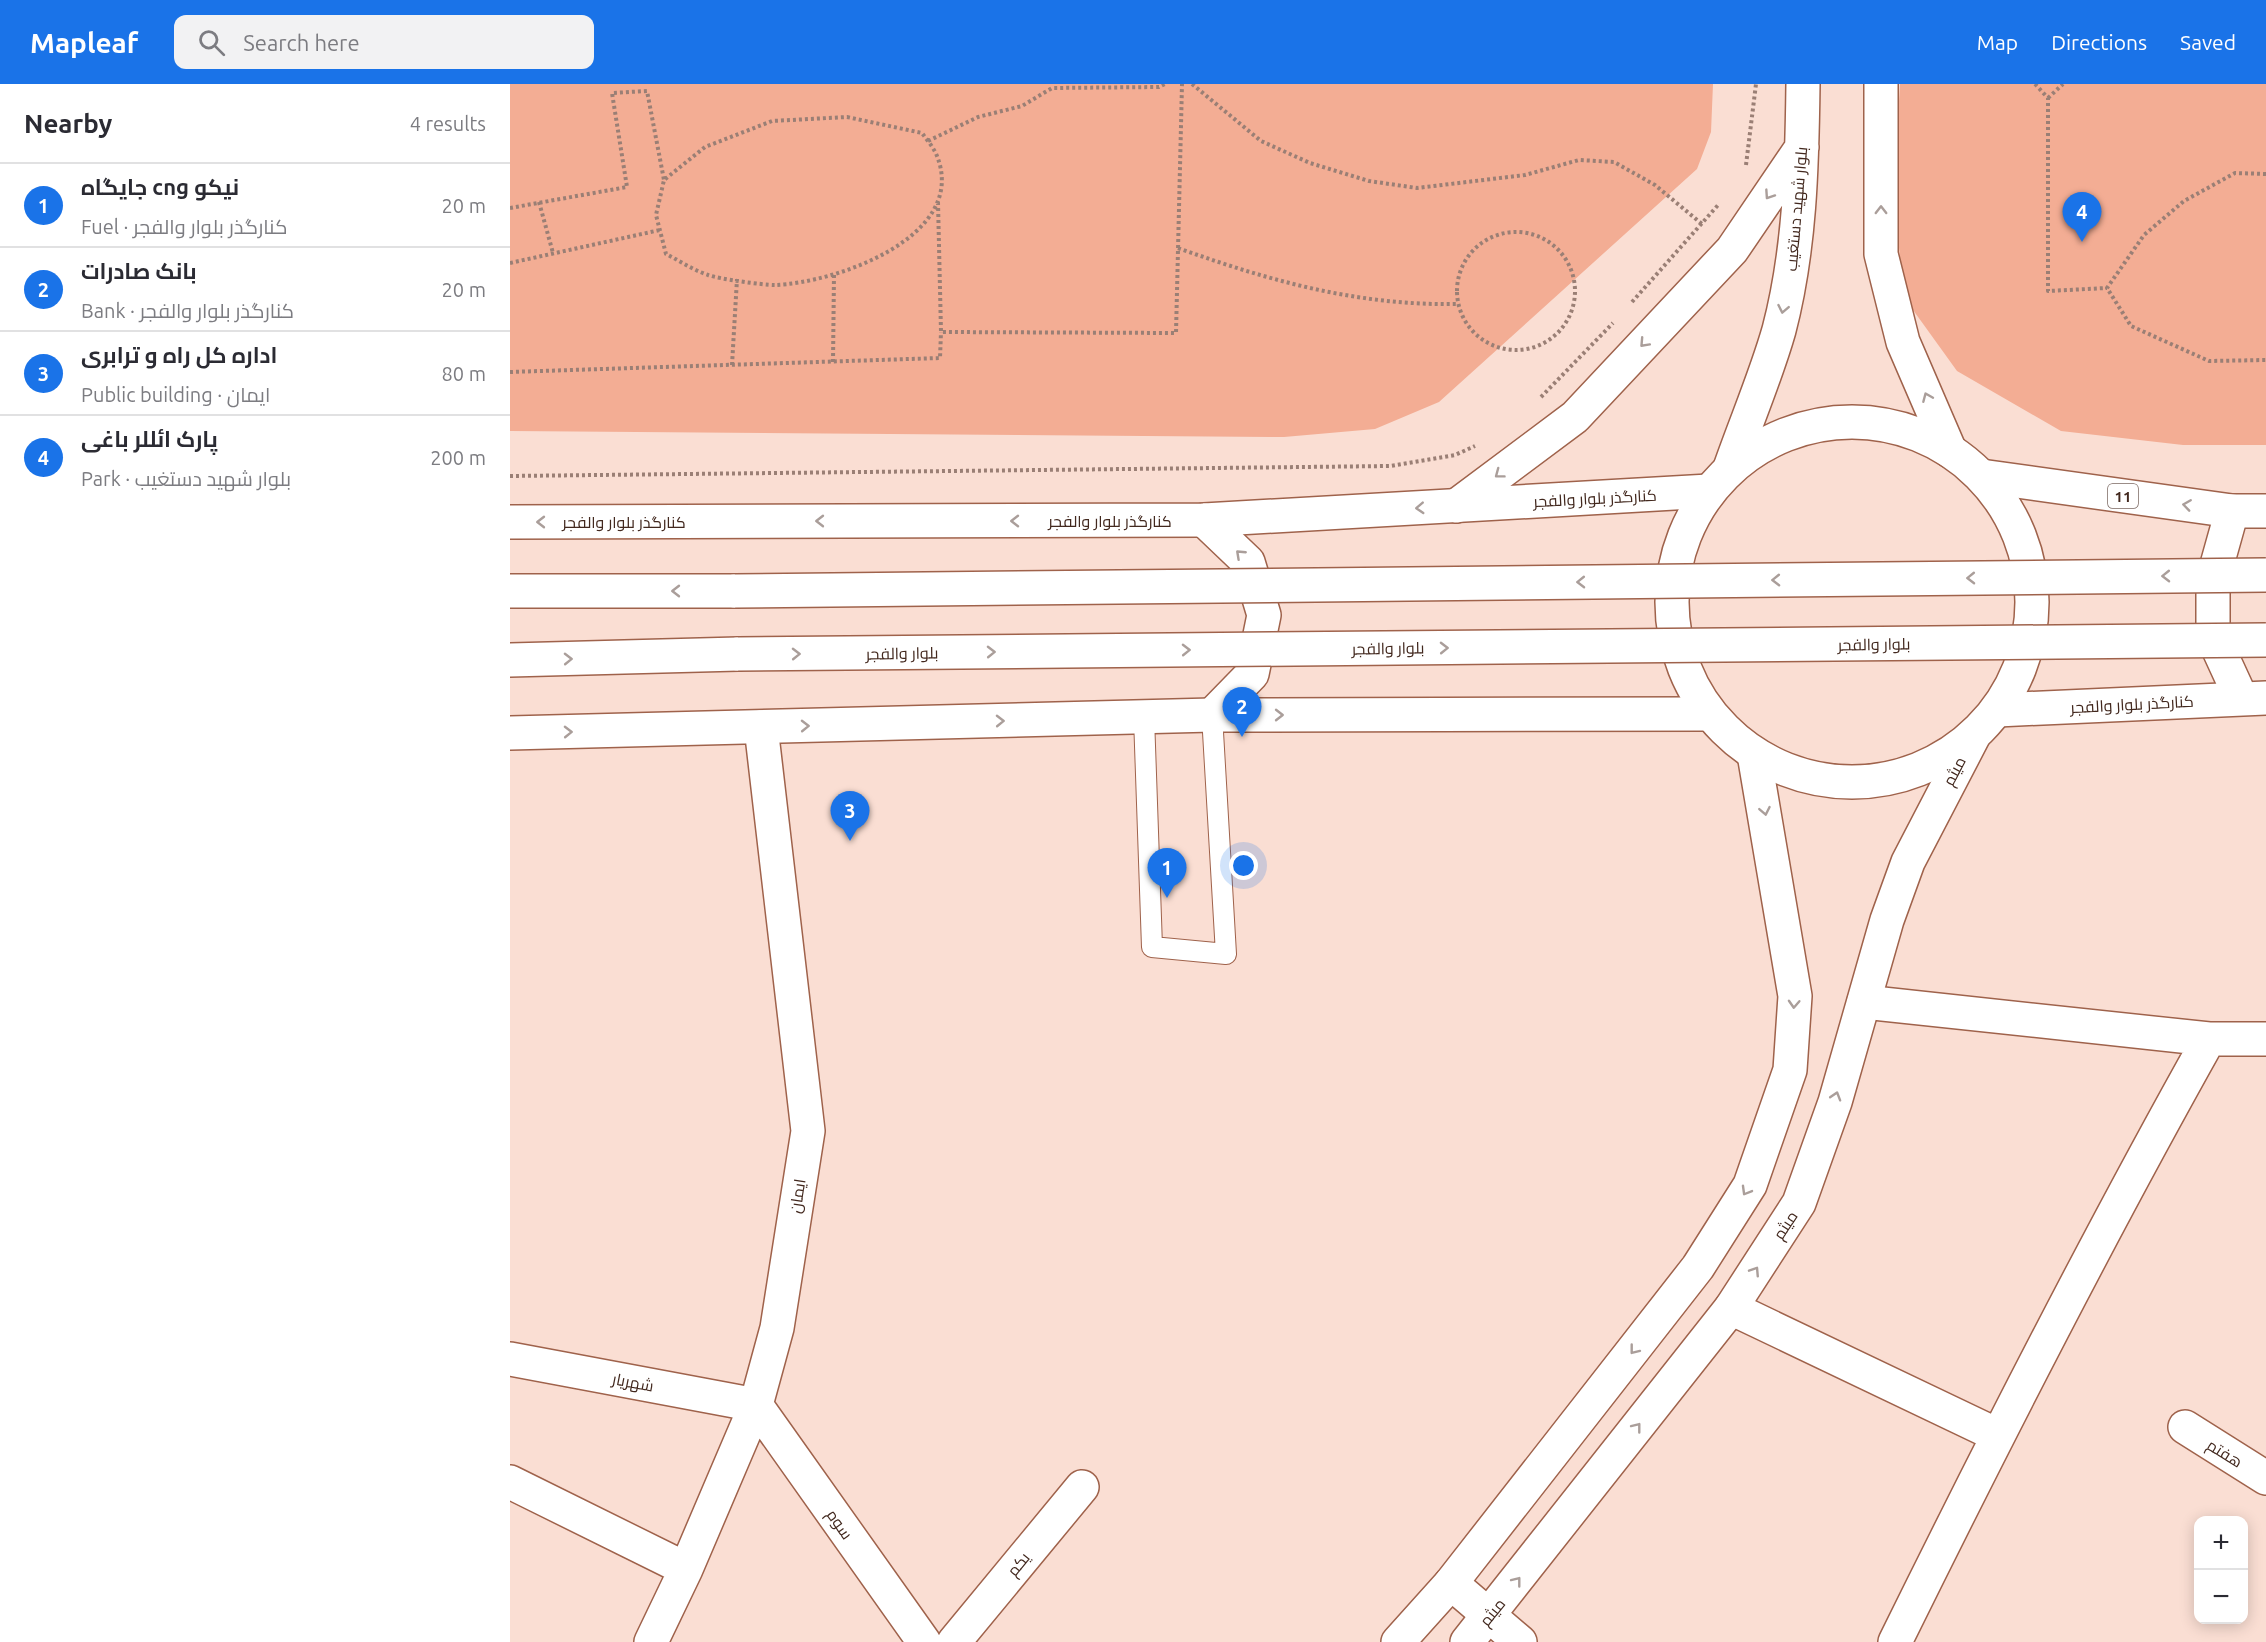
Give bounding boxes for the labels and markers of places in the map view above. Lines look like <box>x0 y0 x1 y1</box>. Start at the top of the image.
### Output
pin: 4 <box>2062 192 2102 242</box>
pin: 2 <box>1222 688 1262 737</box>
pin: 3 <box>830 792 870 841</box>
pin: 1 <box>1148 848 1186 898</box>

